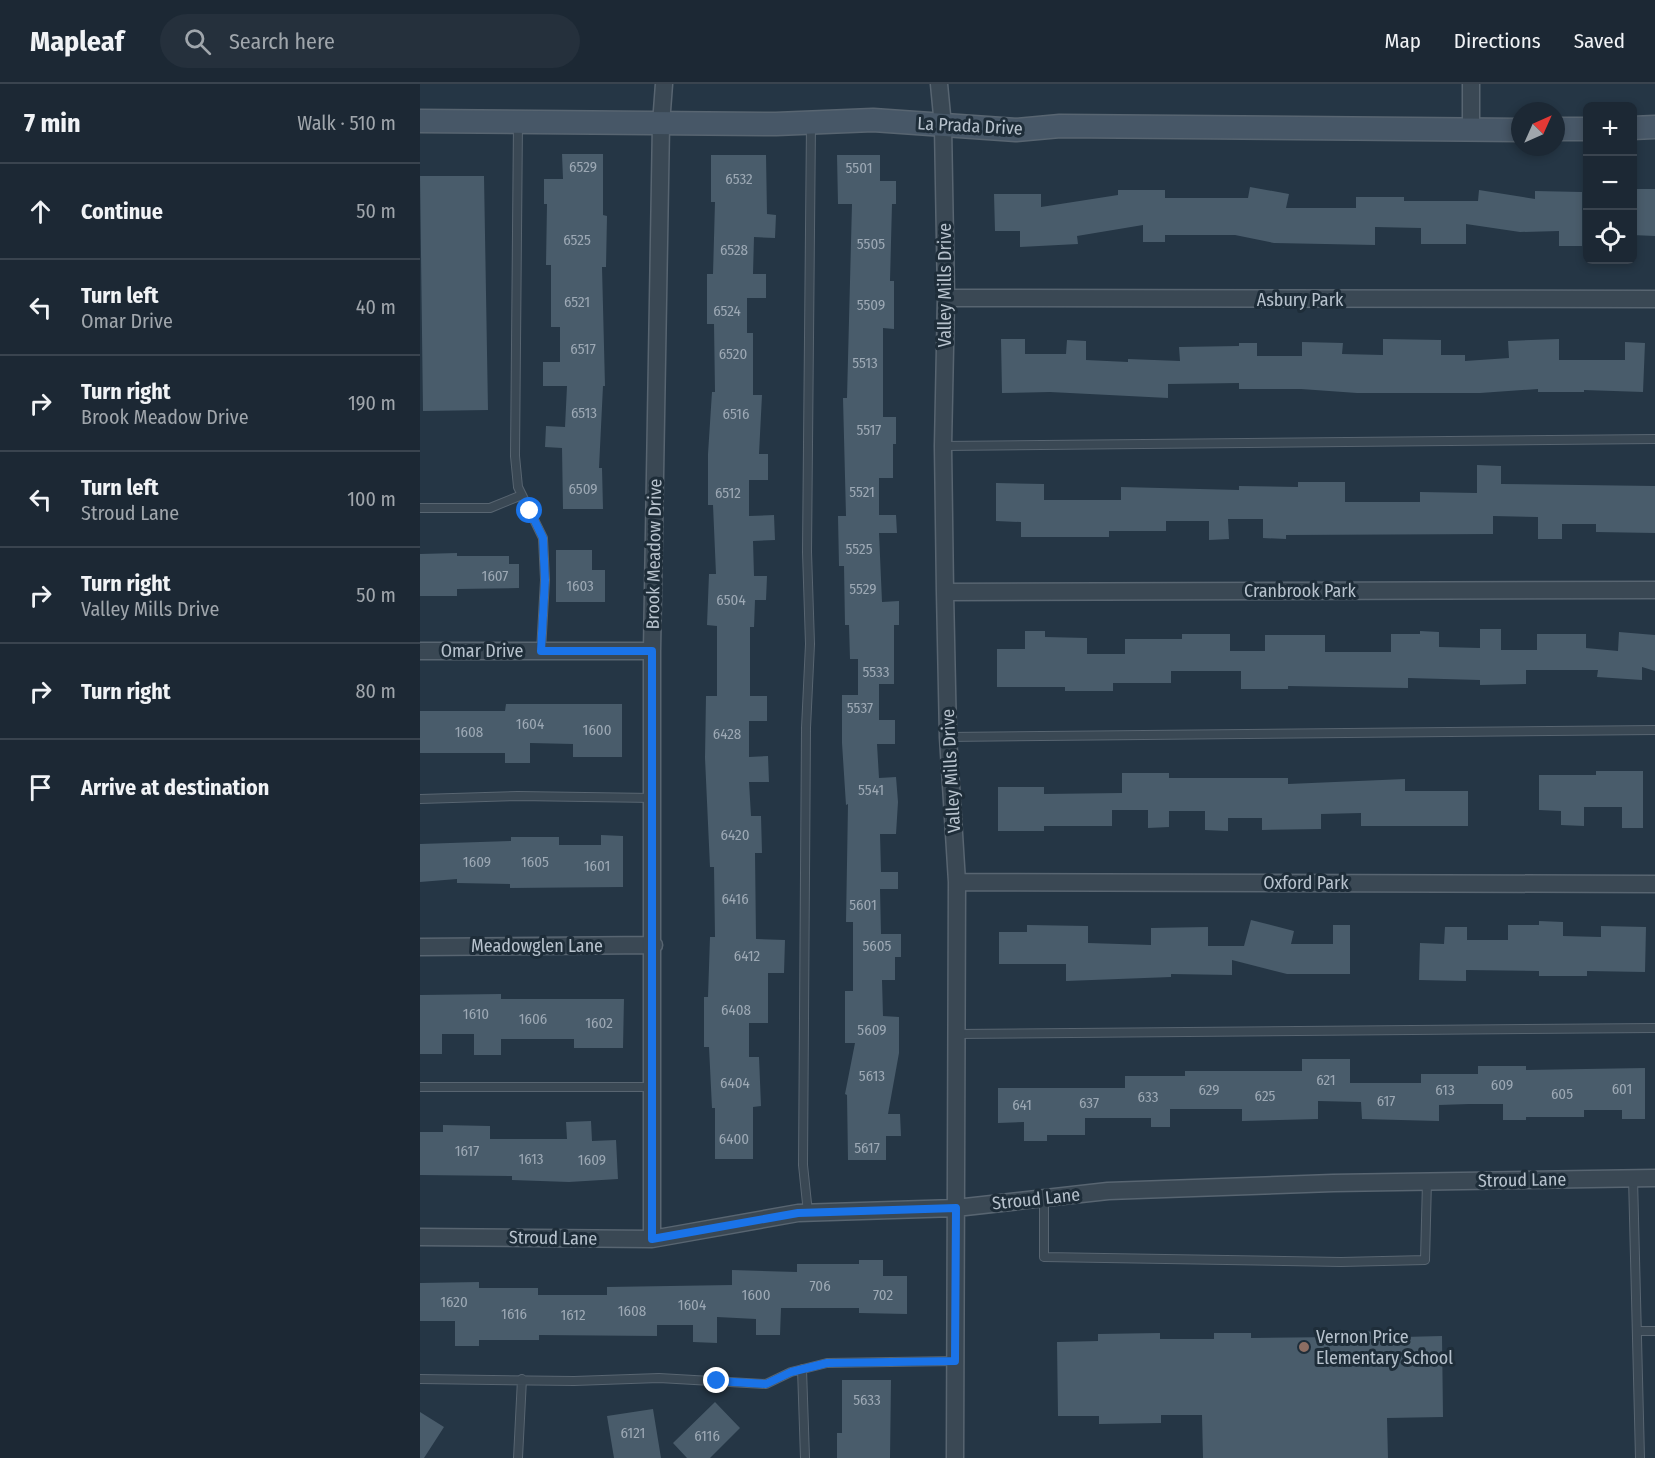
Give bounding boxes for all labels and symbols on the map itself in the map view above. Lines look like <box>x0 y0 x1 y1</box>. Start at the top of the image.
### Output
north arrow <box>1511 102 1565 156</box>
street label: La Prada Drive <box>917 112 1023 140</box>
house number: 6529 <box>569 158 597 176</box>
house number: 5501 <box>846 159 873 177</box>
house number: 6532 <box>725 170 753 188</box>
street label: Valley Mills Drive <box>934 223 956 347</box>
house number: 6525 <box>563 231 591 249</box>
house number: 5505 <box>857 235 885 253</box>
house number: 6528 <box>720 241 748 259</box>
street label: Asbury Park <box>1257 289 1344 311</box>
house number: 6521 <box>564 293 590 311</box>
house number: 5509 <box>857 296 885 314</box>
house number: 6524 <box>713 302 741 320</box>
house number: 6517 <box>570 340 596 358</box>
house number: 6520 <box>719 345 747 363</box>
house number: 5513 <box>852 354 878 372</box>
house number: 6513 <box>571 404 597 422</box>
house number: 6516 <box>723 405 749 423</box>
house number: 5517 <box>857 421 881 439</box>
street label: Brook Meadow Drive <box>642 478 666 630</box>
house number: 6509 <box>568 480 598 498</box>
house number: 5521 <box>849 483 875 501</box>
house number: 6512 <box>715 484 741 502</box>
route start <box>516 497 542 523</box>
house number: 5525 <box>845 540 873 558</box>
house number: 1607 <box>482 567 508 585</box>
house number: 1603 <box>566 577 594 595</box>
house number: 5529 <box>849 580 877 598</box>
street label: Cranbrook Park <box>1244 580 1357 602</box>
house number: 6504 <box>716 591 746 609</box>
street label: Omar Drive <box>441 640 523 662</box>
house number: 5533 <box>862 663 890 681</box>
house number: 5537 <box>847 699 873 717</box>
street label: Valley Mills Drive <box>937 708 965 834</box>
house number: 1604 <box>516 715 544 733</box>
house number: 1600 <box>583 721 611 739</box>
house number: 1608 <box>455 723 483 741</box>
house number: 6428 <box>713 725 741 743</box>
house number: 5541 <box>858 781 884 799</box>
house number: 6420 <box>721 826 749 844</box>
house number: 1609 <box>463 853 491 871</box>
house number: 1605 <box>521 853 549 871</box>
house number: 1601 <box>584 857 610 875</box>
street label: Oxford Park <box>1263 872 1349 894</box>
house number: 6416 <box>721 890 749 908</box>
house number: 5601 <box>849 896 877 914</box>
street label: Meadowglen Lane <box>471 935 603 957</box>
house number: 5605 <box>862 937 892 955</box>
house number: 6412 <box>734 947 761 965</box>
house number: 6408 <box>721 1001 751 1019</box>
house number: 1610 <box>463 1005 489 1023</box>
house number: 1606 <box>519 1010 547 1028</box>
house number: 1602 <box>585 1014 613 1032</box>
house number: 5609 <box>857 1021 887 1039</box>
house number: 5613 <box>859 1067 885 1085</box>
house number: 621 <box>1316 1071 1336 1089</box>
house number: 6404 <box>720 1074 750 1092</box>
house number: 609 <box>1491 1076 1513 1094</box>
house number: 601 <box>1612 1080 1632 1098</box>
house number: 629 <box>1198 1081 1220 1099</box>
house number: 613 <box>1435 1081 1455 1099</box>
house number: 605 <box>1551 1085 1573 1103</box>
house number: 625 <box>1255 1087 1276 1105</box>
house number: 633 <box>1138 1088 1159 1106</box>
house number: 617 <box>1377 1092 1395 1110</box>
house number: 637 <box>1079 1094 1099 1112</box>
house number: 641 <box>1012 1096 1032 1114</box>
house number: 6400 <box>719 1130 749 1148</box>
house number: 5617 <box>854 1139 880 1157</box>
house number: 1617 <box>455 1142 479 1160</box>
house number: 1613 <box>518 1150 544 1168</box>
house number: 1609 <box>578 1151 606 1169</box>
street label: Stroud Lane <box>1478 1168 1566 1192</box>
street label: Stroud Lane <box>991 1183 1081 1215</box>
street label: Stroud Lane <box>509 1226 597 1250</box>
house number: 706 <box>809 1277 831 1295</box>
house number: 1600 <box>742 1286 770 1304</box>
house number: 702 <box>873 1286 893 1304</box>
house number: 1620 <box>440 1293 468 1311</box>
house number: 1604 <box>678 1296 706 1314</box>
house number: 1608 <box>618 1302 646 1320</box>
house number: 1616 <box>501 1305 527 1323</box>
house number: 1612 <box>560 1306 586 1324</box>
place label: Vernon Price Elementary School <box>1316 1326 1453 1369</box>
marker: Vernon Price Elementary School <box>1297 1340 1311 1354</box>
route end <box>703 1367 729 1393</box>
house number: 5633 <box>853 1391 881 1409</box>
house number: 6121 <box>621 1424 645 1442</box>
house number: 6116 <box>694 1427 720 1445</box>

